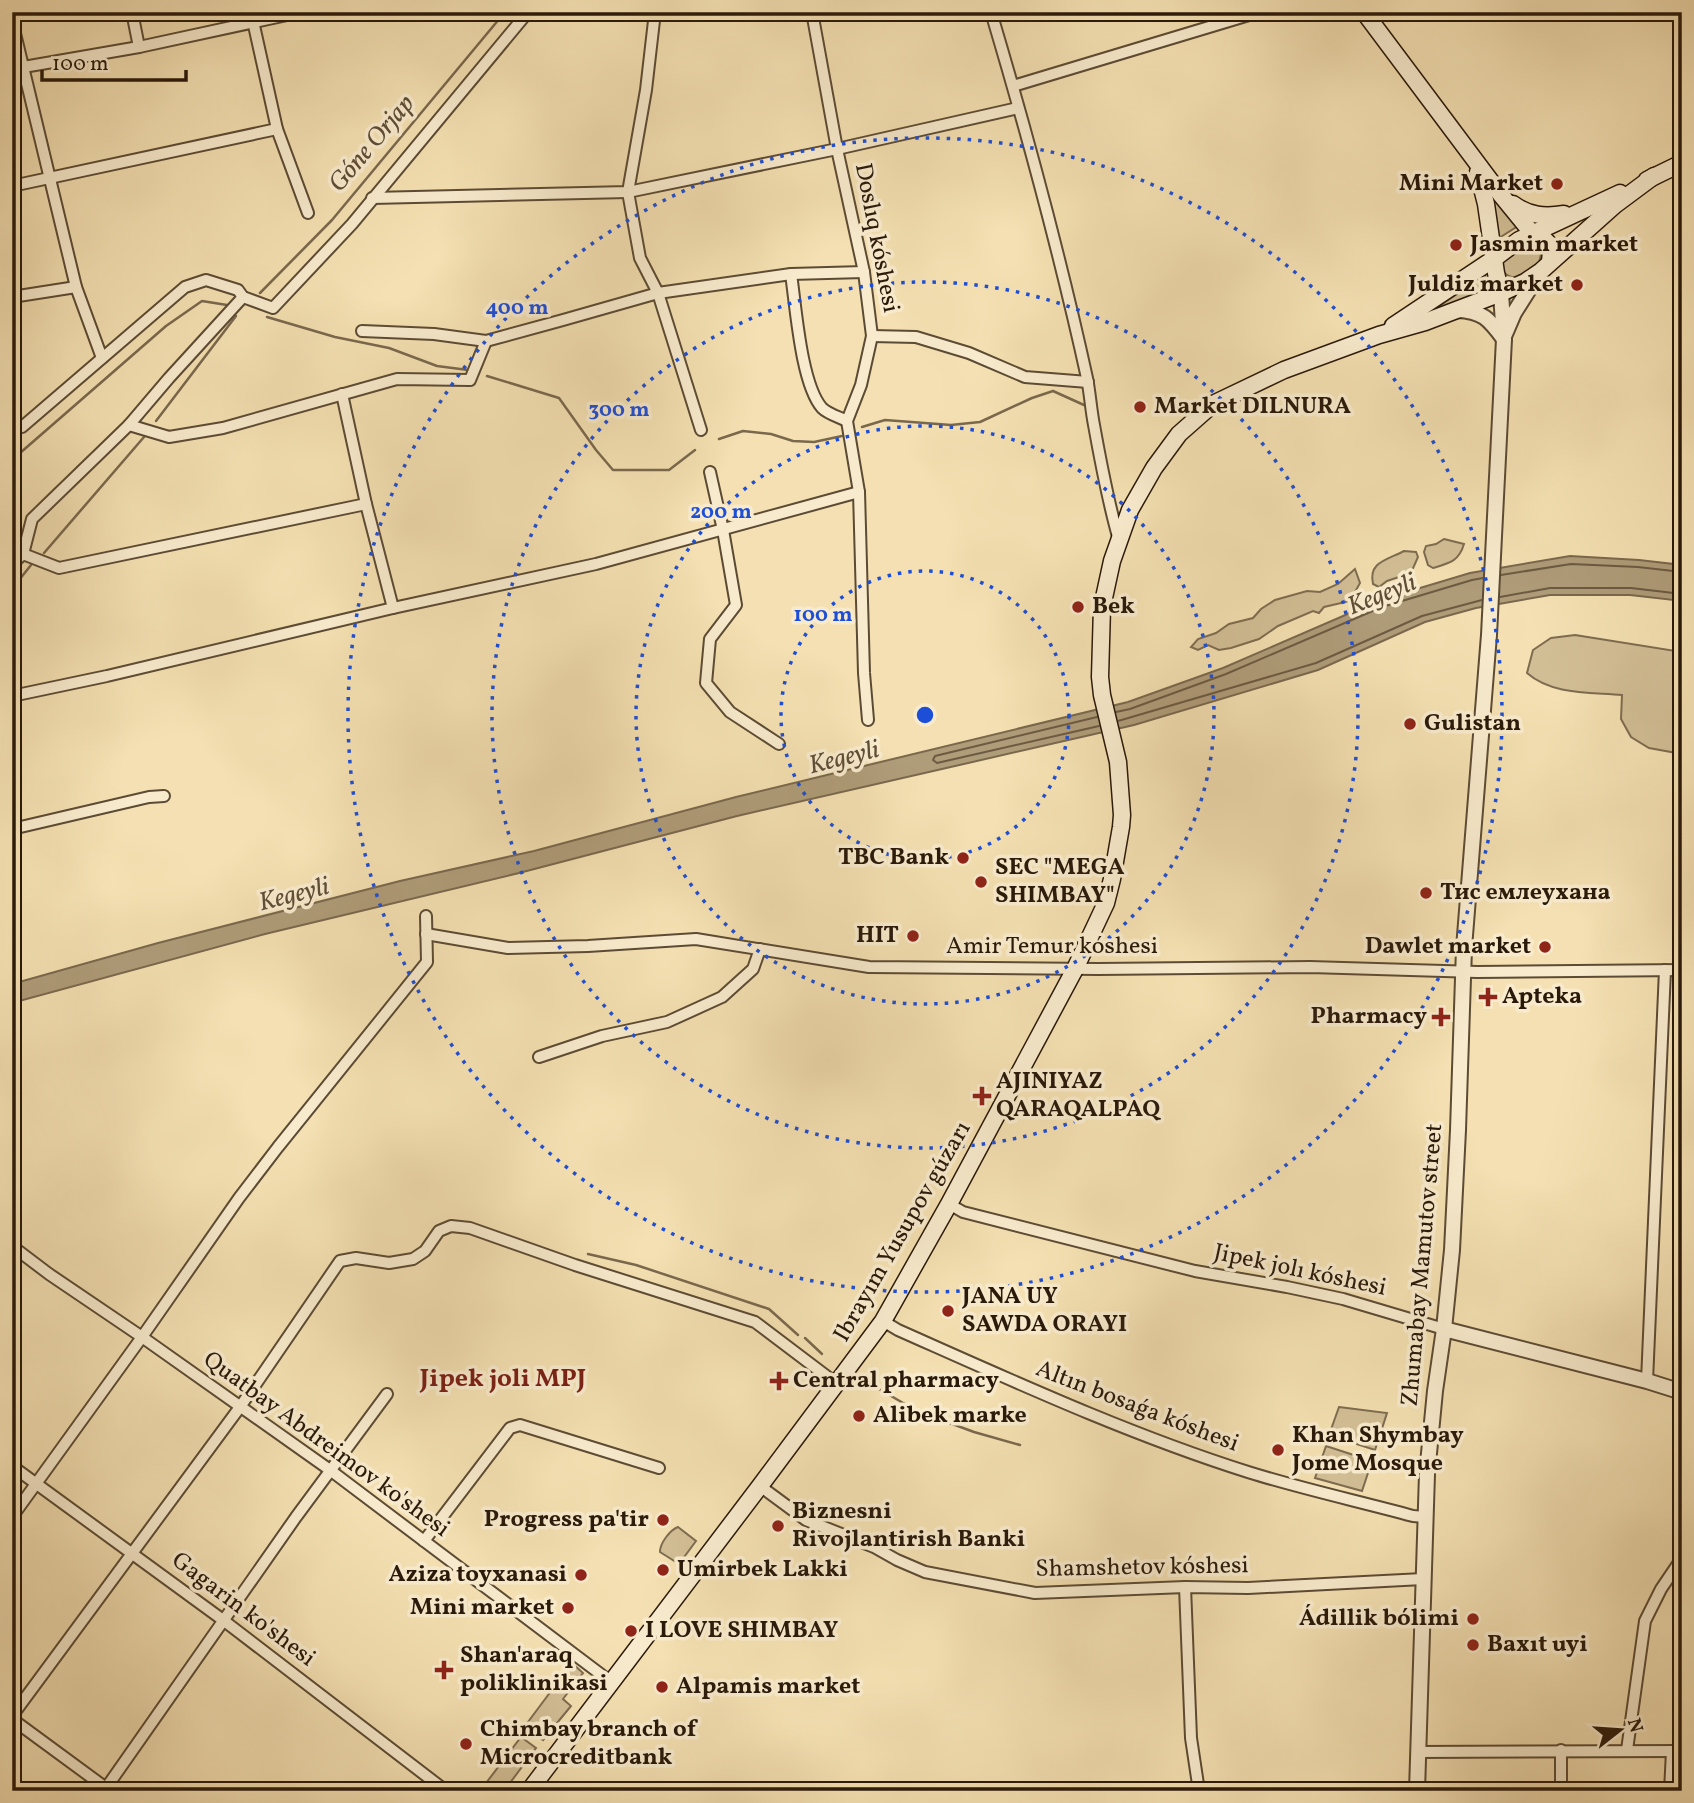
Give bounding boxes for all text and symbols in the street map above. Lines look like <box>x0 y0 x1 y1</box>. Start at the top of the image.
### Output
scale bar <box>42 38 186 82</box>
text: 100 m <box>52 50 109 79</box>
water label: Góne Orjap <box>321 88 423 200</box>
street label: Doslıq kóshesi <box>845 160 907 316</box>
place label: Mini Market <box>1399 167 1543 201</box>
marker: Mini Market <box>1549 176 1565 192</box>
place label: Jasmin market <box>1469 228 1638 262</box>
marker: Jasmin market <box>1448 237 1464 253</box>
place label: Juldiz market <box>1407 268 1563 302</box>
marker: Juldiz market <box>1569 277 1585 293</box>
text: 400 m <box>486 294 548 323</box>
place label: Market DILNURA <box>1154 390 1351 424</box>
text: 300 m <box>589 396 649 425</box>
marker: Market DILNURA <box>1132 399 1148 415</box>
text: 200 m <box>690 498 752 527</box>
water label: Kegeyli <box>1342 565 1422 625</box>
place label: Bek <box>1092 590 1135 624</box>
marker: Bek <box>1070 599 1086 615</box>
text: 100 m <box>793 601 853 630</box>
centre of rings <box>913 703 937 727</box>
place label: Gulistan <box>1424 707 1521 741</box>
marker: Gulistan <box>1402 716 1418 732</box>
water label: Kegeyli <box>805 732 884 784</box>
place label: TBC Bank <box>838 841 949 875</box>
marker: TBC Bank <box>955 850 971 866</box>
place label: SEC "MEGA SHIMBAY" <box>995 851 1125 913</box>
water label: Kegeyli <box>255 869 334 921</box>
marker: SEC "MEGA SHIMBAY" <box>973 874 989 890</box>
place label: Тис емлеухана <box>1440 876 1611 910</box>
marker: Тис емлеухана <box>1418 885 1434 901</box>
place label: HIT <box>856 919 899 953</box>
marker: HIT <box>905 928 921 944</box>
street label: Amir Temur kóshesi <box>946 930 1158 964</box>
place label: Dawlet market <box>1365 930 1531 964</box>
marker: Dawlet market <box>1537 939 1553 955</box>
place label: Apteka <box>1502 980 1582 1014</box>
marker: Apteka <box>1480 989 1496 1005</box>
place label: Pharmacy <box>1311 1000 1428 1034</box>
marker: Pharmacy <box>1433 1009 1449 1025</box>
place label: AJINIYAZ QARAQALPAQ <box>996 1065 1161 1127</box>
marker: AJINIYAZ QARAQALPAQ <box>974 1088 990 1104</box>
street label: Ibrayım Yusupov gúzarı <box>826 1115 980 1349</box>
street label: Zhumabay Mamutov street <box>1394 1122 1452 1408</box>
street label: Jipek jolı kóshesi <box>1211 1236 1389 1306</box>
place label: JANA UY SAWDA ORAYI <box>961 1280 1127 1342</box>
marker: JANA UY SAWDA ORAYI <box>940 1303 956 1319</box>
street label: Quatbay Abdreimov ko'shesi <box>196 1344 456 1546</box>
street label: Altın bosaǵa kóshesi <box>1031 1353 1243 1461</box>
district label: Jipek joli MPJ <box>419 1361 586 1397</box>
place label: Central pharmacy <box>793 1364 999 1398</box>
marker: Central pharmacy <box>771 1373 787 1389</box>
place label: Alibek marke <box>873 1399 1027 1433</box>
marker: Alibek marke <box>851 1408 867 1424</box>
place label: Khan Shymbay Jome Mosque <box>1291 1419 1464 1481</box>
marker: Khan Shymbay Jome Mosque <box>1270 1442 1286 1458</box>
place label: Biznesni Rivojlantirish Banki <box>792 1495 1025 1557</box>
place label: Progress pa'tir <box>484 1503 649 1537</box>
marker: Progress pa'tir <box>655 1512 671 1528</box>
marker: Biznesni Rivojlantirish Banki <box>770 1518 786 1534</box>
street label: Gagarin ko'shesi <box>164 1544 322 1676</box>
street label: Shamshetov kóshesi <box>1035 1549 1249 1587</box>
place label: Umirbek Lakki <box>677 1553 848 1587</box>
place label: Aziza toyxanasi <box>388 1558 567 1592</box>
marker: Umirbek Lakki <box>655 1562 671 1578</box>
marker: Aziza toyxanasi <box>573 1567 589 1583</box>
place label: Mini market <box>410 1591 554 1625</box>
marker: Mini market <box>560 1600 576 1616</box>
place label: Ádillik bólimi <box>1299 1602 1459 1636</box>
marker: Ádillik bólimi <box>1465 1611 1481 1627</box>
place label: I LOVE SHIMBAY <box>645 1614 838 1648</box>
marker: I LOVE SHIMBAY <box>623 1623 639 1639</box>
place label: Baxıt uyi <box>1487 1628 1588 1662</box>
marker: Baxıt uyi <box>1465 1637 1481 1653</box>
place label: Shan'araq poliklinikasi <box>460 1639 608 1701</box>
marker: Shan'araq poliklinikasi <box>434 1660 454 1680</box>
place label: Alpamis market <box>676 1670 860 1704</box>
marker: Alpamis market <box>654 1679 670 1695</box>
north arrow <box>1586 1694 1656 1764</box>
place label: Chimbay branch of Microcreditbank <box>480 1713 699 1775</box>
text: N <box>1620 1715 1649 1736</box>
marker: Chimbay branch of Microcreditbank <box>458 1736 474 1752</box>

